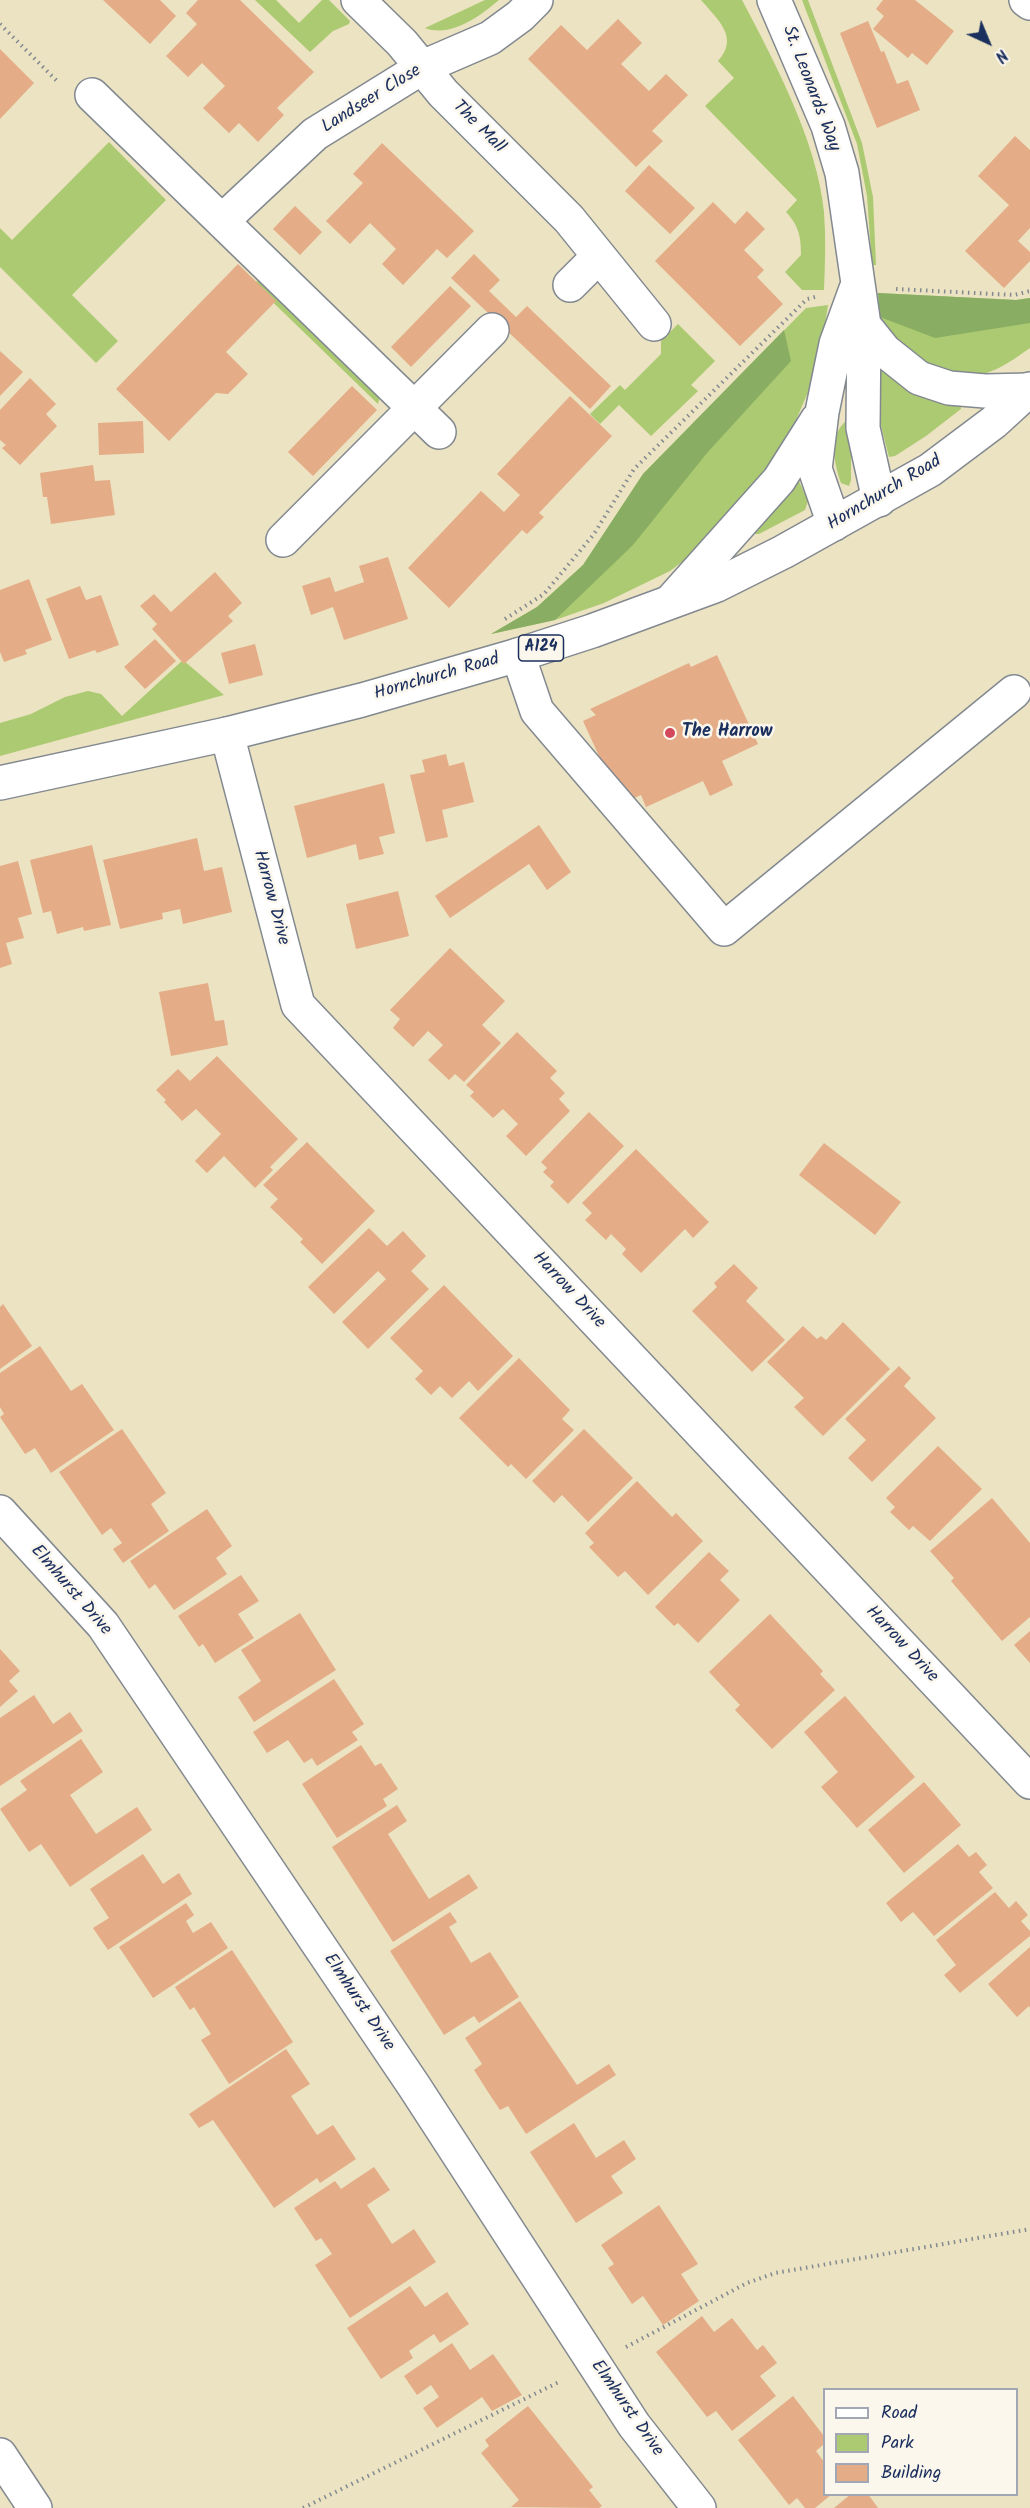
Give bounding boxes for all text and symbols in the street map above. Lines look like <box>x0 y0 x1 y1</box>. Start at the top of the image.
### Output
north arrow <box>958 12 1018 72</box>
street label: St. Leonards Way <box>776 23 844 155</box>
text: N <box>989 43 1013 68</box>
street label: Landseer Close <box>318 61 426 139</box>
street label: The Mall <box>447 97 509 159</box>
street label: Hornchurch Road <box>824 452 946 536</box>
road number: A124 <box>518 635 564 661</box>
street label: Hornchurch Road <box>372 650 502 706</box>
place label: The Harrow <box>682 722 773 744</box>
marker: The Harrow <box>663 726 677 740</box>
street label: Harrow Drive <box>247 848 293 948</box>
street label: Harrow Drive <box>527 1248 609 1334</box>
street label: Elmhurst Drive <box>25 1541 115 1641</box>
street label: Harrow Drive <box>860 1602 942 1688</box>
street label: Elmhurst Drive <box>317 1950 399 2056</box>
street label: Elmhurst Drive <box>585 2357 667 2461</box>
legend <box>823 2388 1018 2496</box>
text: Road <box>881 2399 917 2428</box>
text: Park <box>881 2429 914 2458</box>
text: Building <box>881 2459 941 2488</box>

